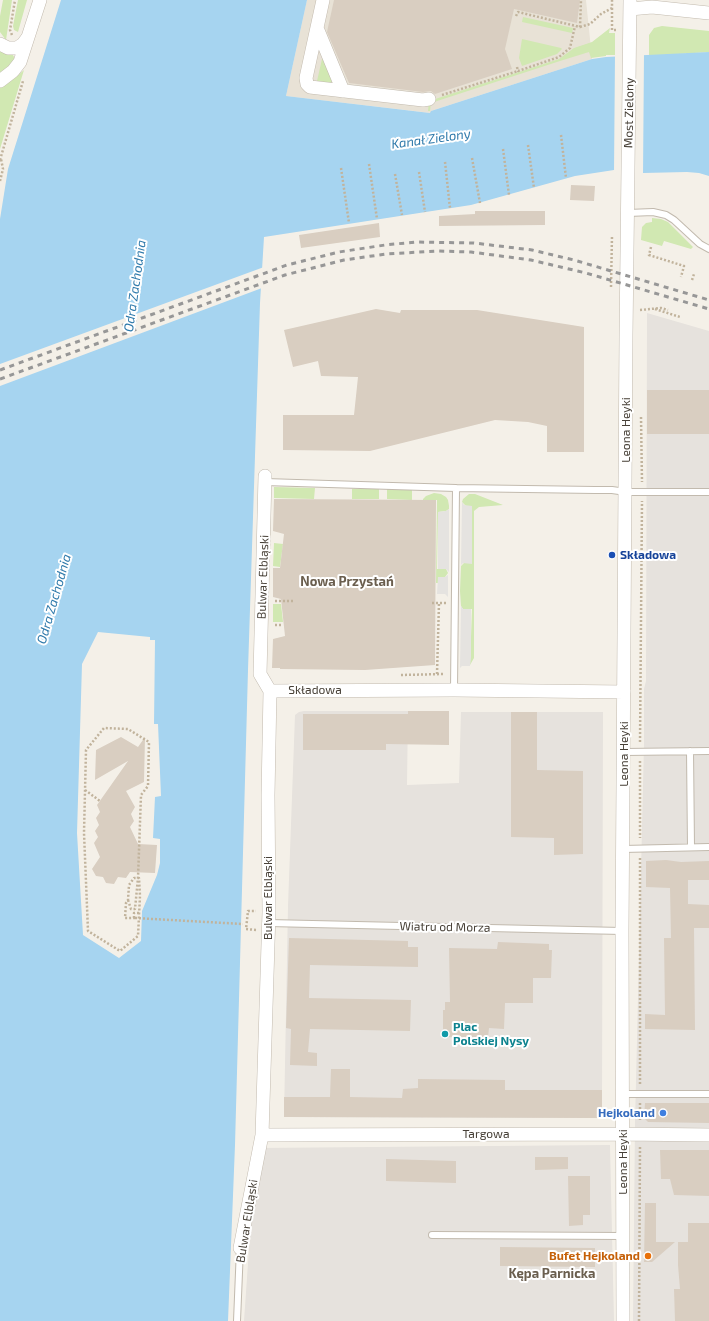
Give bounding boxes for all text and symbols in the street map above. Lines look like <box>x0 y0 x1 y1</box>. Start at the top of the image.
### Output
street label: Most Zielony <box>621 78 637 148</box>
water label: Kanał Zielony <box>390 126 472 152</box>
water label: Odra Zachodnia <box>121 239 149 333</box>
street label: Leona Heyki <box>619 397 633 463</box>
street label: Bulwar Elbląski <box>254 535 272 619</box>
place label: Składowa <box>620 548 676 562</box>
marker: Składowa <box>607 550 617 560</box>
water label: Odra Zachodnia <box>34 552 74 646</box>
district label: Nowa Przystań <box>300 574 394 590</box>
street label: Składowa <box>288 683 342 697</box>
street label: Leona Heyki <box>617 721 631 787</box>
street label: Bulwar Elbląski <box>261 856 275 940</box>
street label: Wiatru od Morza <box>399 919 491 935</box>
place label: Plac Polskiej Nysy <box>453 1020 529 1048</box>
marker: Plac Polskiej Nysy <box>440 1029 450 1039</box>
place label: Hejkoland <box>598 1106 655 1120</box>
marker: Hejkoland <box>658 1108 668 1118</box>
street label: Targowa <box>462 1127 510 1141</box>
street label: Leona Heyki <box>616 1129 630 1195</box>
street label: Bulwar Elbląski <box>233 1178 261 1264</box>
place label: Bufet Hejkoland <box>549 1249 640 1263</box>
marker: Bufet Hejkoland <box>643 1251 653 1261</box>
district label: Kępa Parnicka <box>508 1266 596 1282</box>

